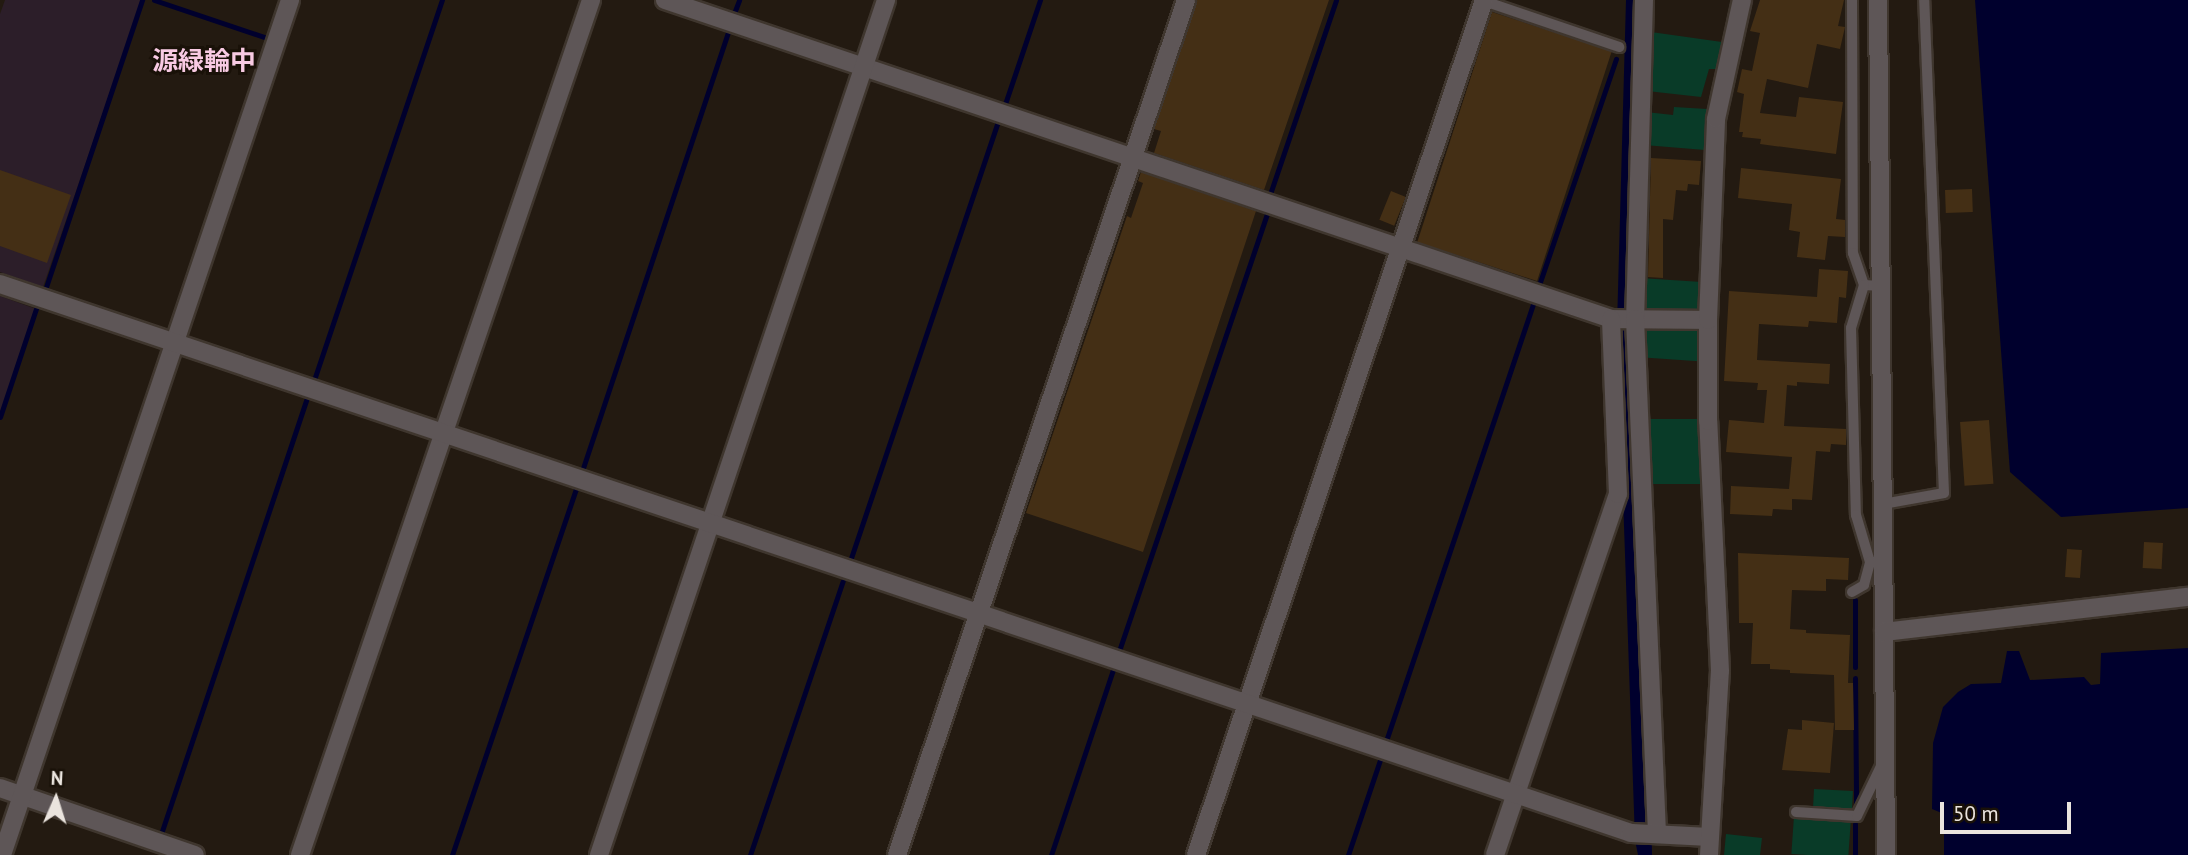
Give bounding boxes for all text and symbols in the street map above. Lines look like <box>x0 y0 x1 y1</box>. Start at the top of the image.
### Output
district label: 源緑輪中 <box>152 45 256 77</box>
north arrow <box>21 764 91 834</box>
text: N <box>50 766 64 790</box>
scale bar <box>1943 788 2074 832</box>
text: 50 m <box>1953 800 1999 827</box>

